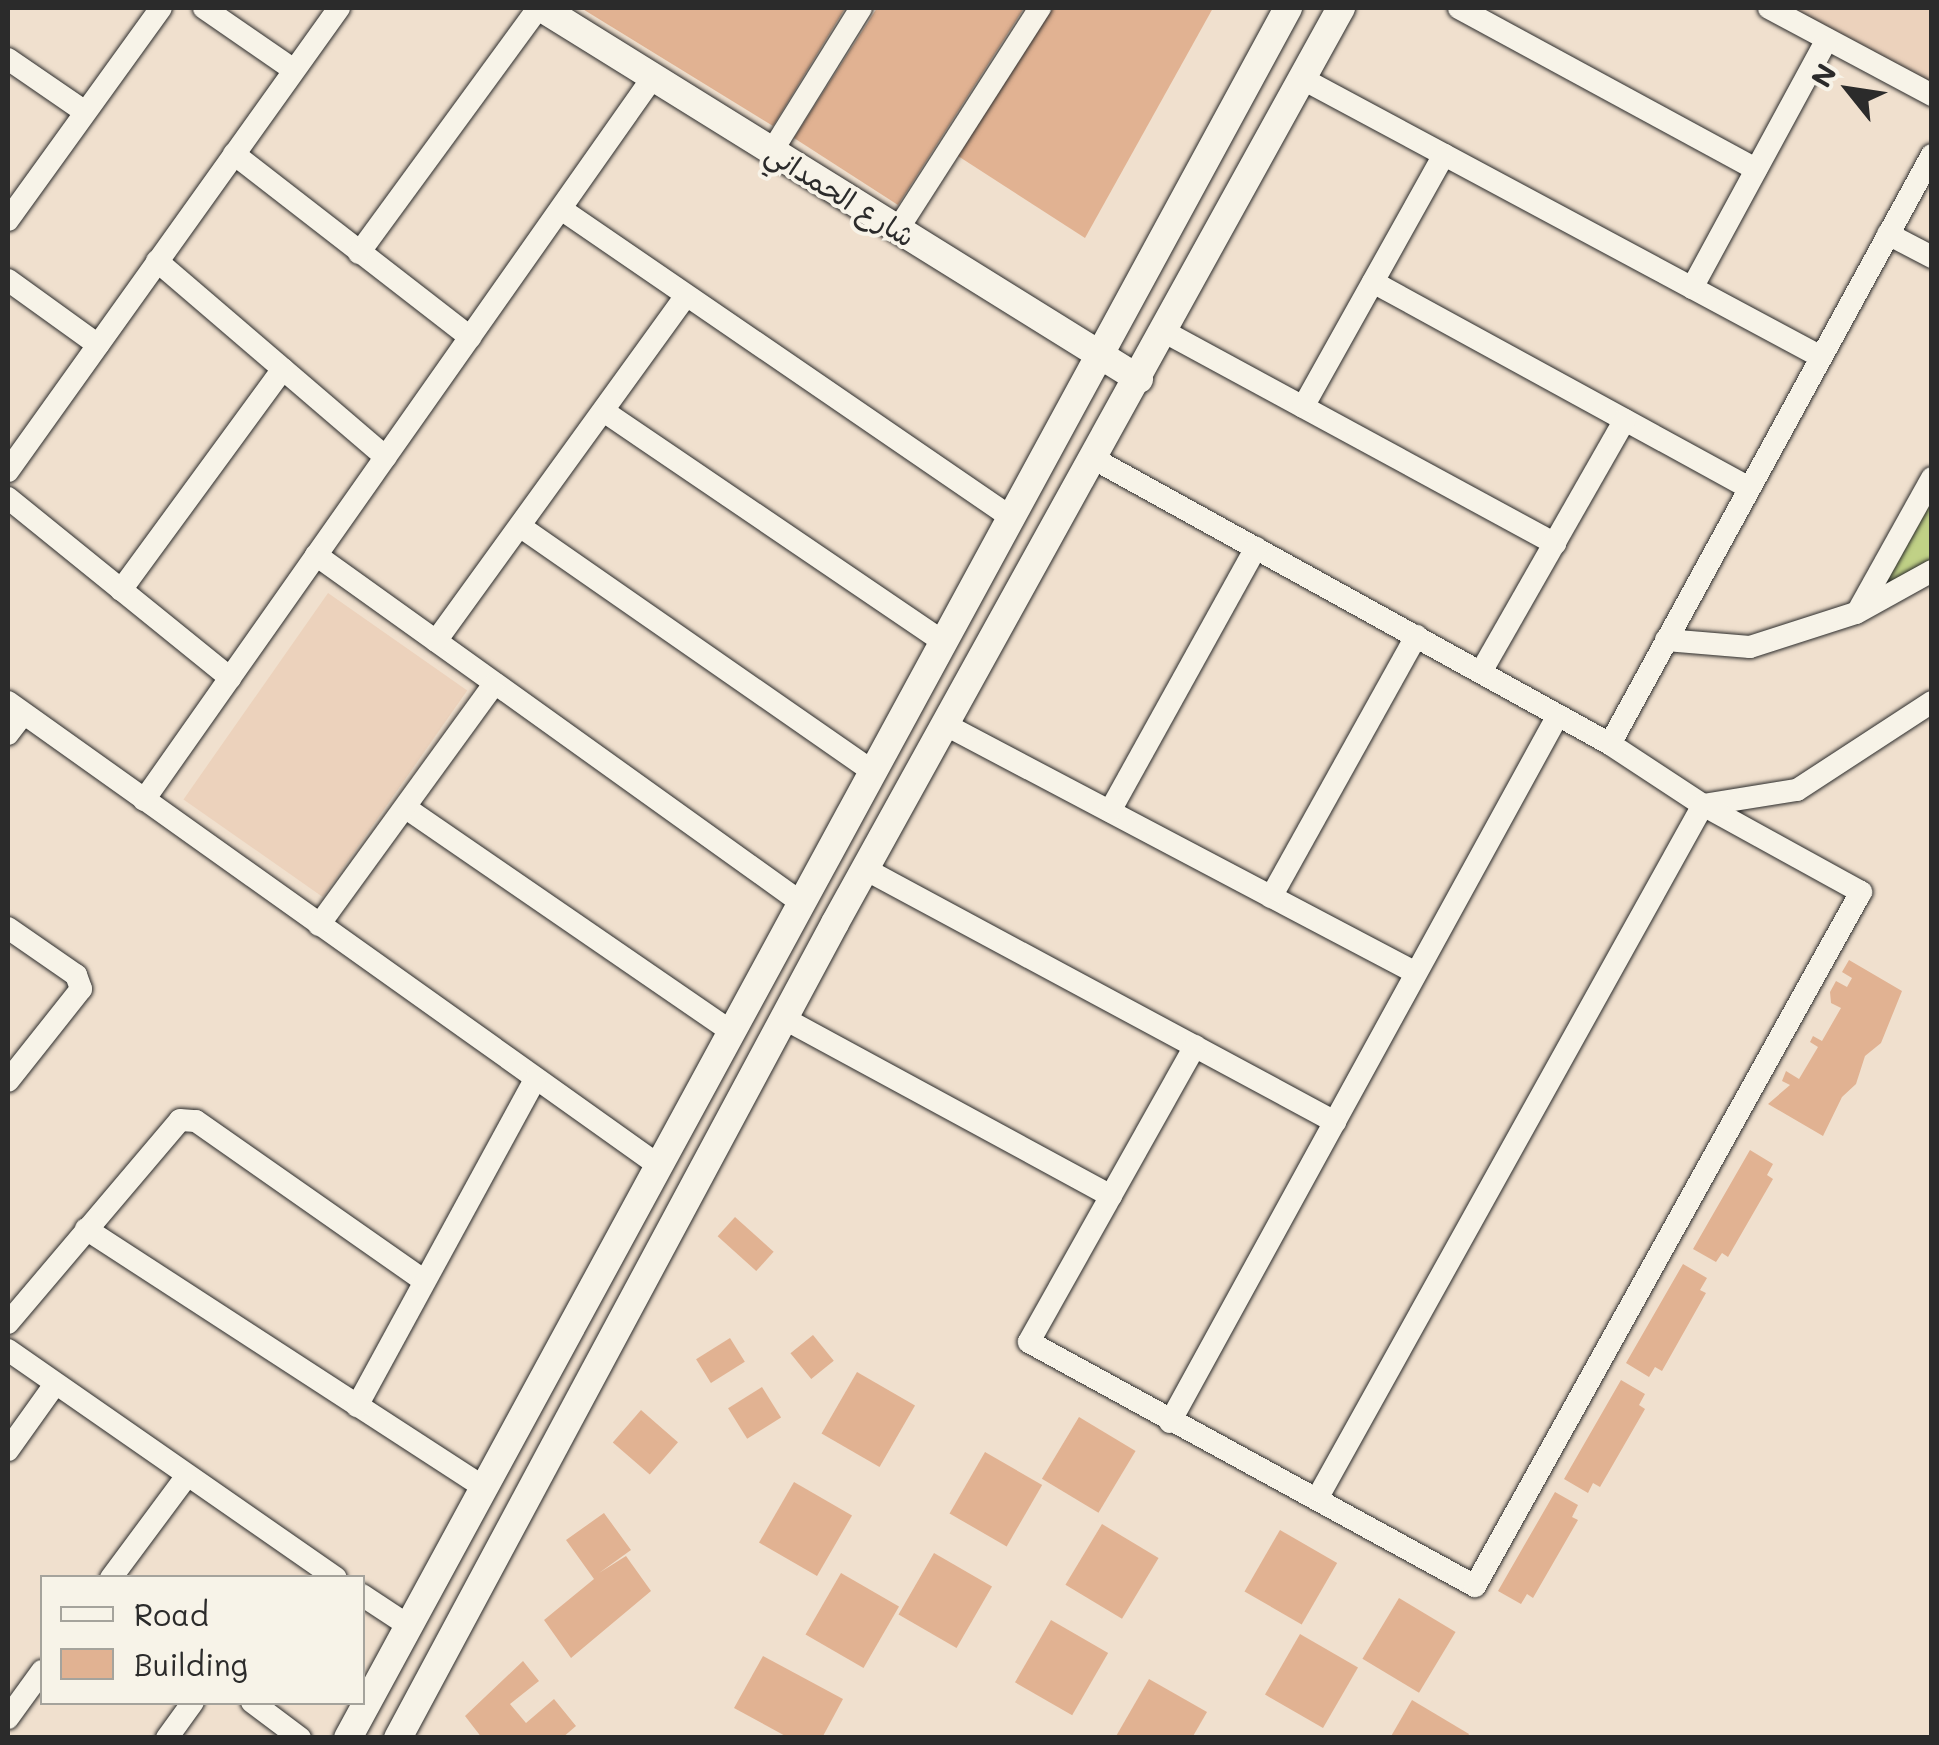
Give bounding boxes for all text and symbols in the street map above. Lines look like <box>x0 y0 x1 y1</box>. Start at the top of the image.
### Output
north arrow <box>1799 40 1899 140</box>
text: N <box>1802 57 1844 93</box>
street label: شارع الحمداني <box>760 135 922 253</box>
legend <box>40 1575 365 1705</box>
text: Road <box>134 1594 209 1634</box>
text: Building <box>134 1644 248 1684</box>

